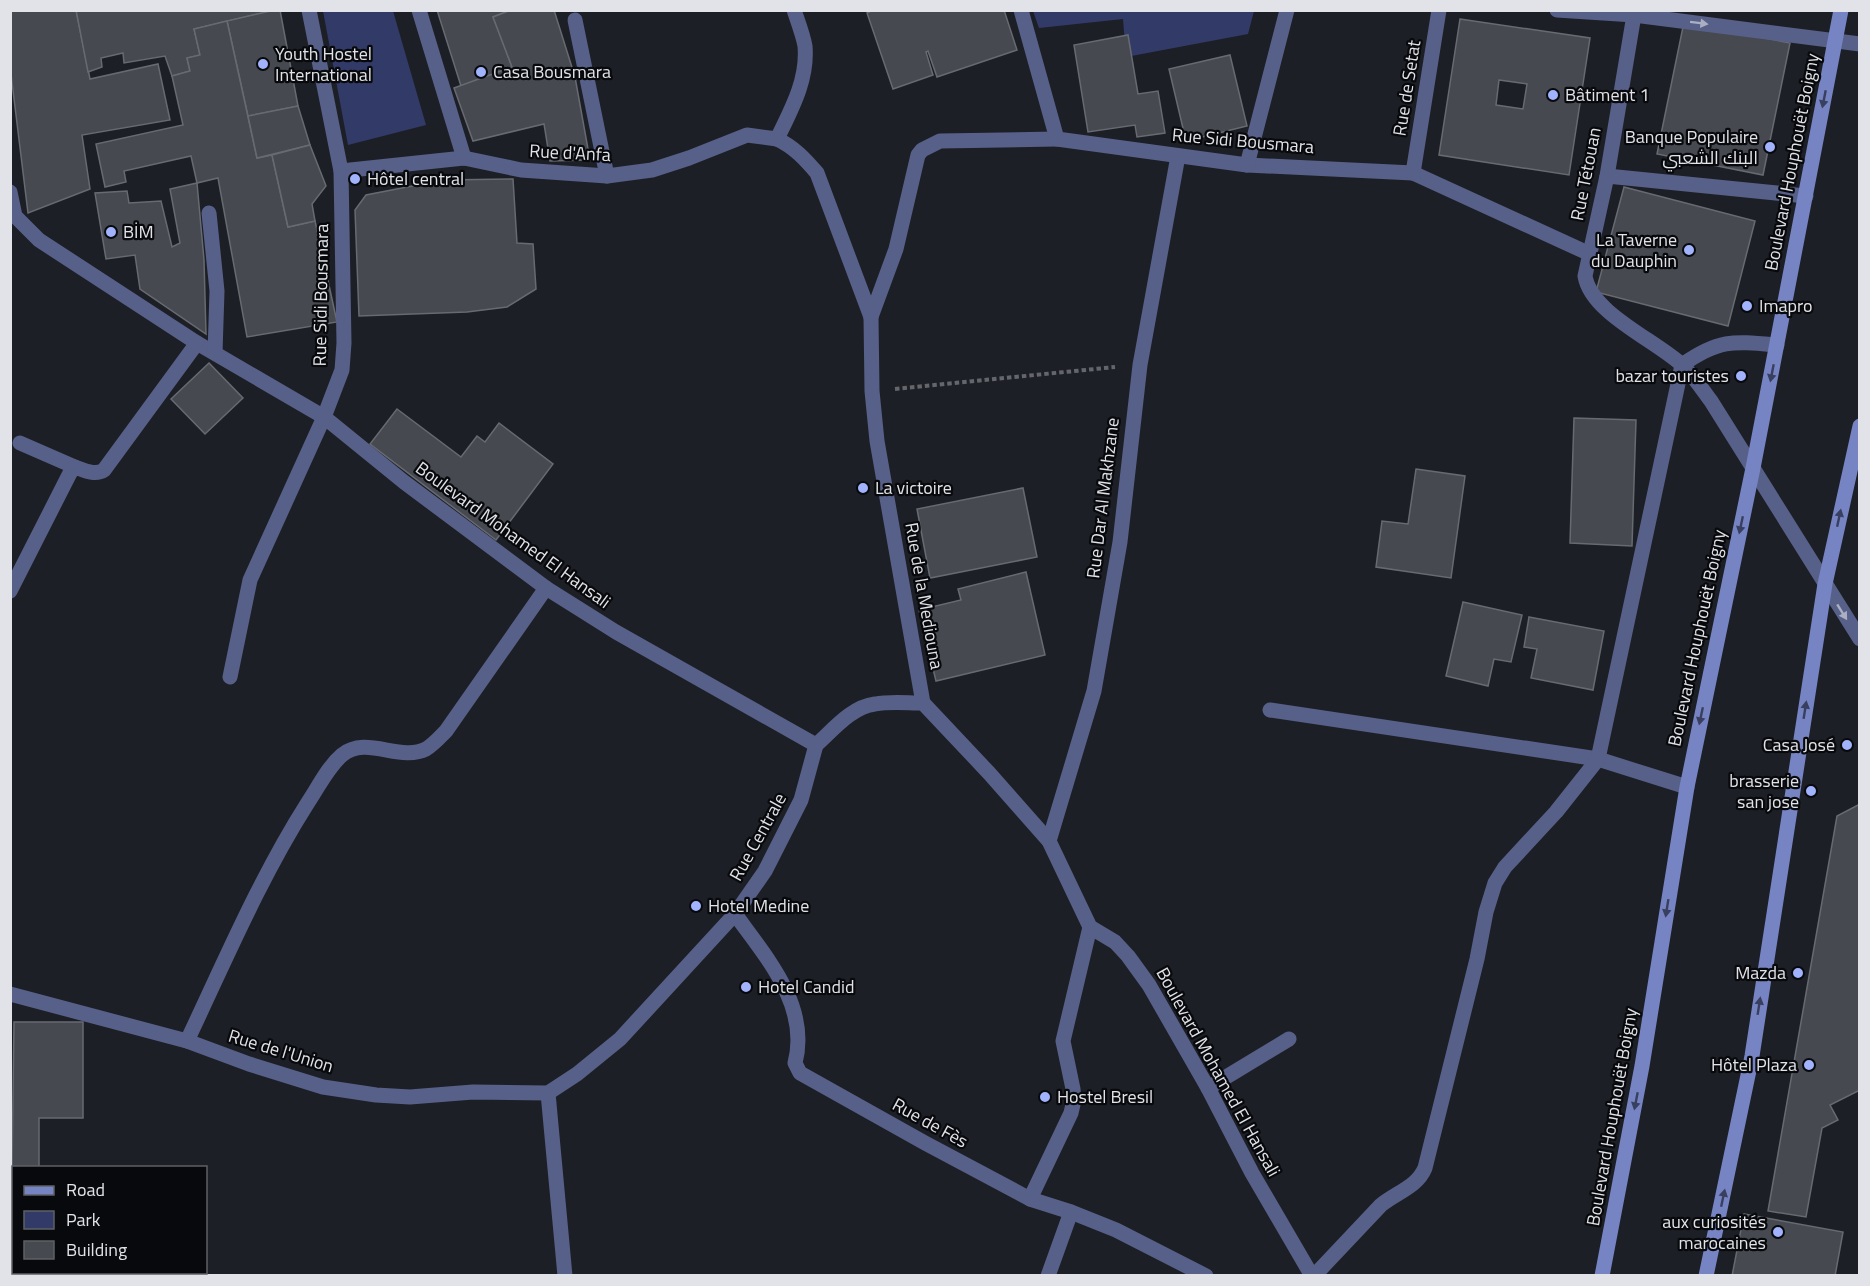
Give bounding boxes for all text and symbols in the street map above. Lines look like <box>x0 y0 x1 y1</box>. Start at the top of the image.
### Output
one-way arrow <box>1690 18 1709 28</box>
street label: Rue de Setat <box>1386 37 1428 138</box>
place label: Youth Hostel International <box>275 40 372 88</box>
street label: Boulevard Houphouët Boigny <box>1757 51 1826 273</box>
marker: Youth Hostel International <box>256 57 270 71</box>
place label: Casa Bousmara <box>493 58 611 85</box>
marker: Casa Bousmara <box>474 65 488 79</box>
place label: Bâtiment 1 <box>1565 81 1649 108</box>
marker: Bâtiment 1 <box>1546 88 1560 102</box>
one-way arrow <box>1820 89 1829 108</box>
street label: Rue Sidi Bousmara <box>1171 121 1315 160</box>
place label: Banque Populaire البنك الشعبي <box>1625 123 1758 172</box>
street label: Rue Tétouan <box>1563 125 1608 223</box>
street label: Rue d'Anfa <box>529 137 611 168</box>
marker: Banque Populaire البنك الشعبي <box>1763 140 1777 154</box>
place label: Hôtel central <box>367 165 464 192</box>
marker: Hôtel central <box>348 172 362 186</box>
place label: BİM <box>123 218 154 245</box>
street label: Rue Sidi Bousmara <box>306 223 335 367</box>
marker: BİM <box>104 225 118 239</box>
place label: La Taverne du Dauphin <box>1591 226 1677 274</box>
marker: La Taverne du Dauphin <box>1682 243 1696 257</box>
place label: Imapro <box>1759 292 1813 319</box>
marker: Imapro <box>1740 299 1754 313</box>
place label: bazar touristes <box>1615 362 1729 389</box>
one-way arrow <box>1766 363 1776 382</box>
marker: bazar touristes <box>1734 369 1748 383</box>
street label: Rue Dar Al Makhzane <box>1079 416 1126 580</box>
street label: Boulevard Mohamed El Hansali <box>410 454 616 615</box>
place label: La victoire <box>875 474 952 501</box>
marker: La victoire <box>856 481 870 495</box>
one-way arrow <box>1835 509 1845 527</box>
one-way arrow <box>1736 516 1745 535</box>
street label: Rue de la Mediouna <box>898 520 951 671</box>
street label: Boulevard Houphouët Boigny <box>1660 527 1733 749</box>
one-way arrow <box>1837 604 1848 620</box>
one-way arrow <box>1801 700 1810 719</box>
one-way arrow <box>1696 707 1705 726</box>
place label: Casa José <box>1763 731 1835 758</box>
marker: Casa José <box>1840 738 1854 752</box>
place label: brasserie san jose <box>1729 767 1799 815</box>
marker: brasserie san jose <box>1804 784 1818 798</box>
street label: Rue Centrale <box>722 788 793 886</box>
place label: Hotel Medine <box>708 892 809 919</box>
marker: Hotel Medine <box>689 899 703 913</box>
one-way arrow <box>1663 899 1672 918</box>
place label: Mazda <box>1735 959 1786 986</box>
street label: Boulevard Mohamed El Hansali <box>1150 962 1287 1181</box>
marker: Mazda <box>1791 966 1805 980</box>
place label: Hotel Candid <box>758 973 854 1000</box>
marker: Hotel Candid <box>739 980 753 994</box>
one-way arrow <box>1755 997 1764 1016</box>
street label: Boulevard Houphouët Boigny <box>1579 1005 1644 1228</box>
street label: Rue de l'Union <box>225 1022 337 1079</box>
place label: Hôtel Plaza <box>1711 1051 1797 1078</box>
marker: Hôtel Plaza <box>1802 1058 1816 1072</box>
place label: Hostel Bresil <box>1057 1083 1153 1110</box>
marker: Hostel Bresil <box>1038 1090 1052 1104</box>
street label: Rue de Fès <box>887 1091 973 1154</box>
one-way arrow <box>1631 1091 1640 1110</box>
legend <box>12 1166 207 1274</box>
text: Road <box>66 1176 105 1203</box>
one-way arrow <box>1719 1188 1728 1207</box>
text: Park <box>66 1206 101 1233</box>
place label: aux curiosités marocaines <box>1662 1208 1766 1256</box>
marker: aux curiosités marocaines <box>1771 1225 1785 1239</box>
text: Building <box>66 1236 127 1263</box>

